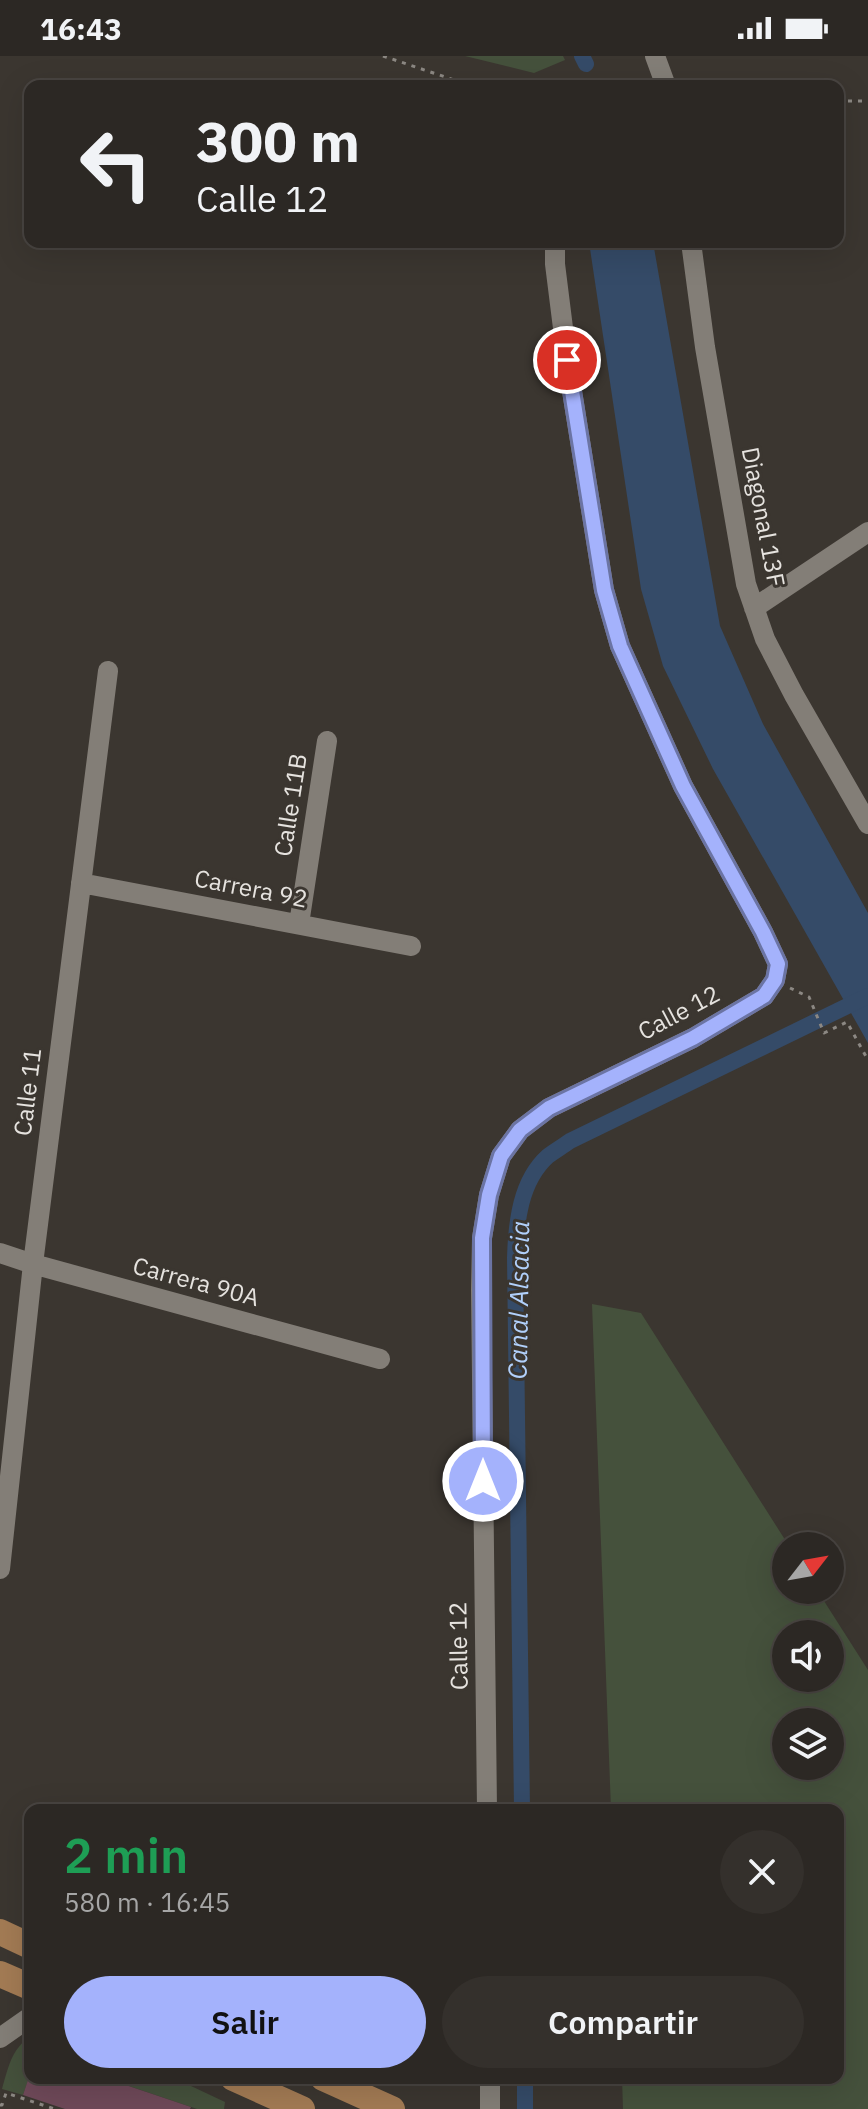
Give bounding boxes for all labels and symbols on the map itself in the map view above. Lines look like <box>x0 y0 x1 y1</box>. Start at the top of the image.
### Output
pin <box>533 326 601 394</box>
street label: Diagonal 13F <box>735 444 793 589</box>
street label: Calle 11B <box>266 751 314 859</box>
street label: Carrera 92 <box>192 861 310 915</box>
street label: Calle 12 <box>632 977 725 1047</box>
street label: Calle 11 <box>6 1046 48 1138</box>
water label: Canal Alsacia <box>500 1220 536 1380</box>
street label: Carrera 90A <box>129 1249 263 1313</box>
position arrow <box>441 1439 525 1523</box>
north arrow <box>772 1532 844 1604</box>
street label: Calle 12 <box>441 1602 475 1690</box>

